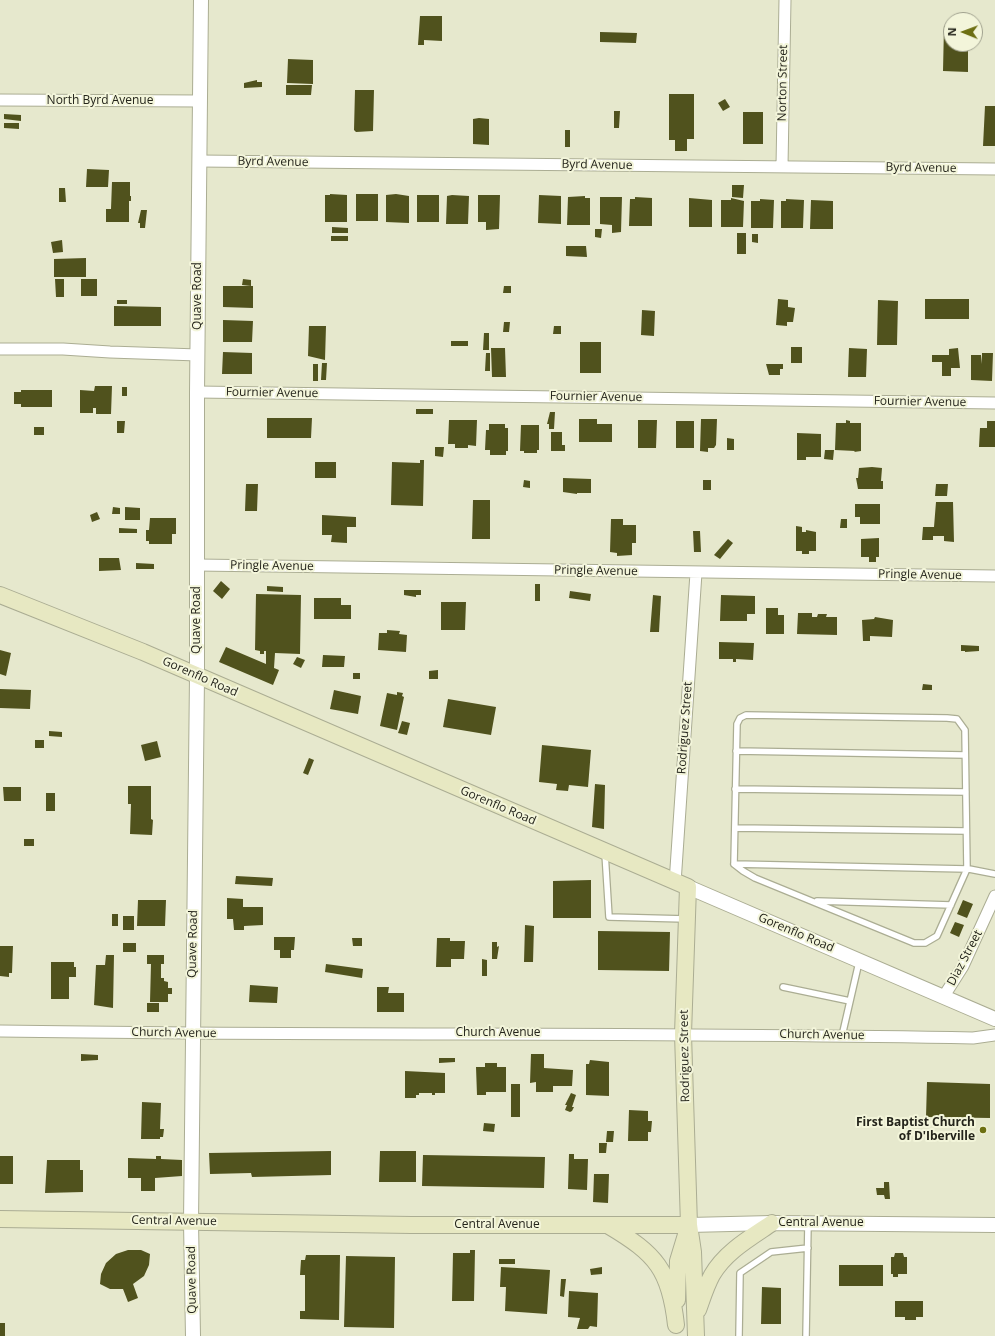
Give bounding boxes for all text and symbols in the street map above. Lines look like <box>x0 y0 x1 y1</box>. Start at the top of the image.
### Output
north arrow <box>943 12 983 52</box>
text: N <box>944 27 959 36</box>
street label: Norton Street <box>775 45 791 121</box>
street label: North Byrd Avenue <box>47 94 153 108</box>
street label: Byrd Avenue <box>237 154 309 170</box>
street label: Byrd Avenue <box>561 157 633 173</box>
street label: Byrd Avenue <box>885 160 957 176</box>
street label: Quave Road <box>191 262 205 330</box>
street label: Fournier Avenue <box>226 385 318 401</box>
street label: Fournier Avenue <box>550 389 642 405</box>
street label: Fournier Avenue <box>874 394 966 410</box>
street label: Pringle Avenue <box>230 558 314 574</box>
street label: Pringle Avenue <box>554 563 638 579</box>
street label: Pringle Avenue <box>878 567 962 583</box>
street label: Quave Road <box>190 586 204 654</box>
street label: Gorenflo Road <box>160 654 240 700</box>
street label: Rodriguez Street <box>675 681 695 775</box>
street label: Gorenflo Road <box>458 784 538 828</box>
street label: Quave Road <box>185 910 201 978</box>
street label: Gorenflo Road <box>756 911 836 955</box>
street label: Diaz Street <box>944 928 986 988</box>
street label: Rodriguez Street <box>677 1009 693 1103</box>
street label: Church Avenue <box>131 1025 217 1041</box>
street label: Church Avenue <box>455 1026 541 1040</box>
street label: Church Avenue <box>779 1027 865 1043</box>
place label: First Baptist Church of D'Iberville <box>856 1116 975 1144</box>
marker: First Baptist Church of D'Iberville <box>978 1125 988 1135</box>
street label: Central Avenue <box>131 1213 217 1229</box>
street label: Central Avenue <box>778 1216 864 1230</box>
street label: Central Avenue <box>454 1218 540 1232</box>
street label: Quave Road <box>184 1246 200 1314</box>

